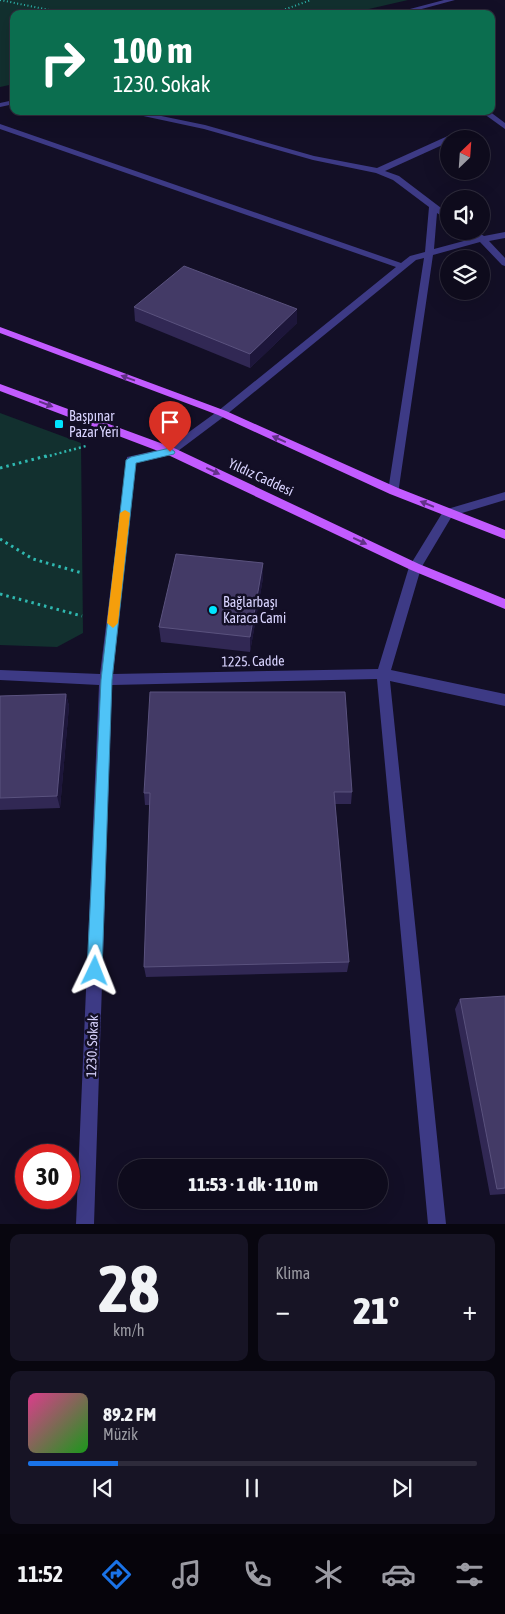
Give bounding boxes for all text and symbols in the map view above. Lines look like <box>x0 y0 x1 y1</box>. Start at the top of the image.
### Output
icon: right <box>30 30 95 95</box>
text: 100 m <box>113 30 192 70</box>
text: 1230. Sokak <box>113 71 210 97</box>
north arrow <box>440 130 490 180</box>
map controls <box>440 130 490 300</box>
button: sound <box>440 190 490 240</box>
button: layers <box>440 250 490 300</box>
one-way arrow <box>120 374 135 382</box>
one-way arrow <box>38 401 53 409</box>
pin <box>149 401 191 452</box>
place label: Başpınar Pazar Yeri <box>69 408 119 440</box>
icon: arrive <box>156 408 184 436</box>
marker: Başpınar Pazar Yeri <box>53 418 65 430</box>
one-way arrow <box>272 434 286 442</box>
street label: Yıldız Caddesi <box>226 455 296 499</box>
one-way arrow <box>205 467 220 476</box>
one-way arrow <box>420 500 434 508</box>
one-way arrow <box>352 536 367 545</box>
place label: Bağlarbaşı Karaca Cami <box>223 594 286 626</box>
marker: Bağlarbaşı Karaca Cami <box>207 604 219 616</box>
street label: 1225. Cadde <box>221 652 285 670</box>
position arrow <box>68 944 120 996</box>
street label: 1230. Sokak <box>83 1015 101 1077</box>
speed limit sign: 30 <box>15 1144 80 1209</box>
text: 11:53 · 1 dk · 110 m <box>188 1173 318 1195</box>
text: 28 <box>98 1251 159 1326</box>
text: Klima <box>276 1264 310 1282</box>
text: 21° <box>353 1289 399 1332</box>
text: − <box>276 1294 290 1326</box>
text: + <box>462 1294 477 1326</box>
text: km/h <box>113 1321 145 1339</box>
text: 89.2 FM <box>103 1403 156 1425</box>
text: Müzik <box>103 1425 138 1443</box>
icon: previous <box>89 1474 117 1502</box>
icon: pause <box>238 1474 266 1502</box>
icon: next <box>388 1474 416 1502</box>
icon: directions <box>99 1557 134 1592</box>
icon: music <box>169 1557 204 1592</box>
icon: phone <box>240 1557 275 1592</box>
icon: climate <box>311 1557 346 1592</box>
icon: car <box>381 1557 416 1592</box>
icon: filters <box>452 1557 487 1592</box>
text: 11:52 <box>18 1561 63 1587</box>

